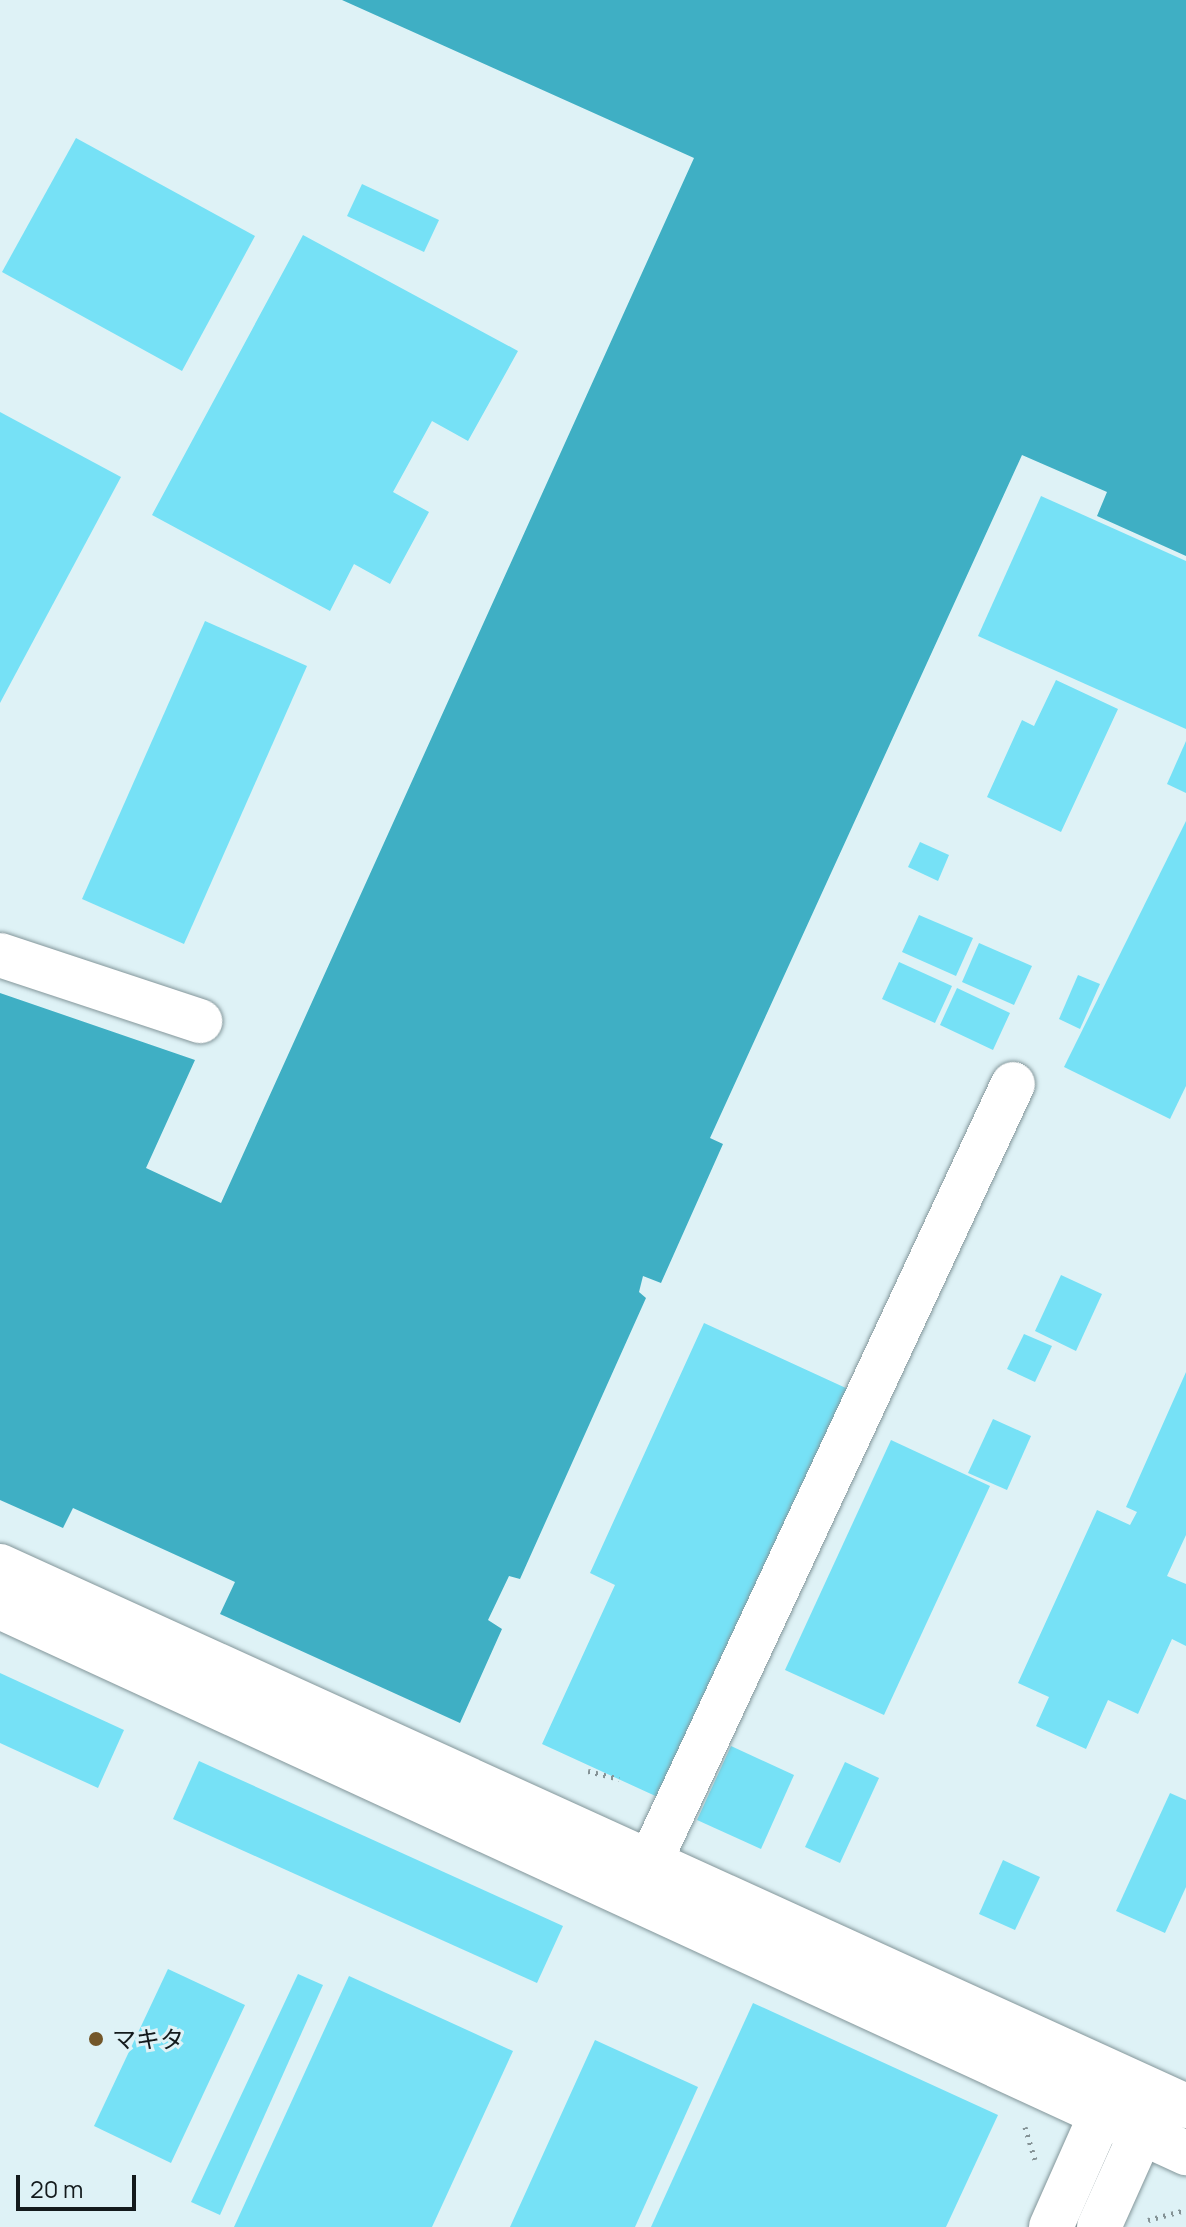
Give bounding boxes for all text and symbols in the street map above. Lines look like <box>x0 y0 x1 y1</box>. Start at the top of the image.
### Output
place label: マキタ <box>112 2025 184 2053</box>
marker: マキタ <box>87 2030 105 2048</box>
scale bar <box>20 2159 140 2209</box>
text: 20 m <box>30 2172 83 2205</box>

